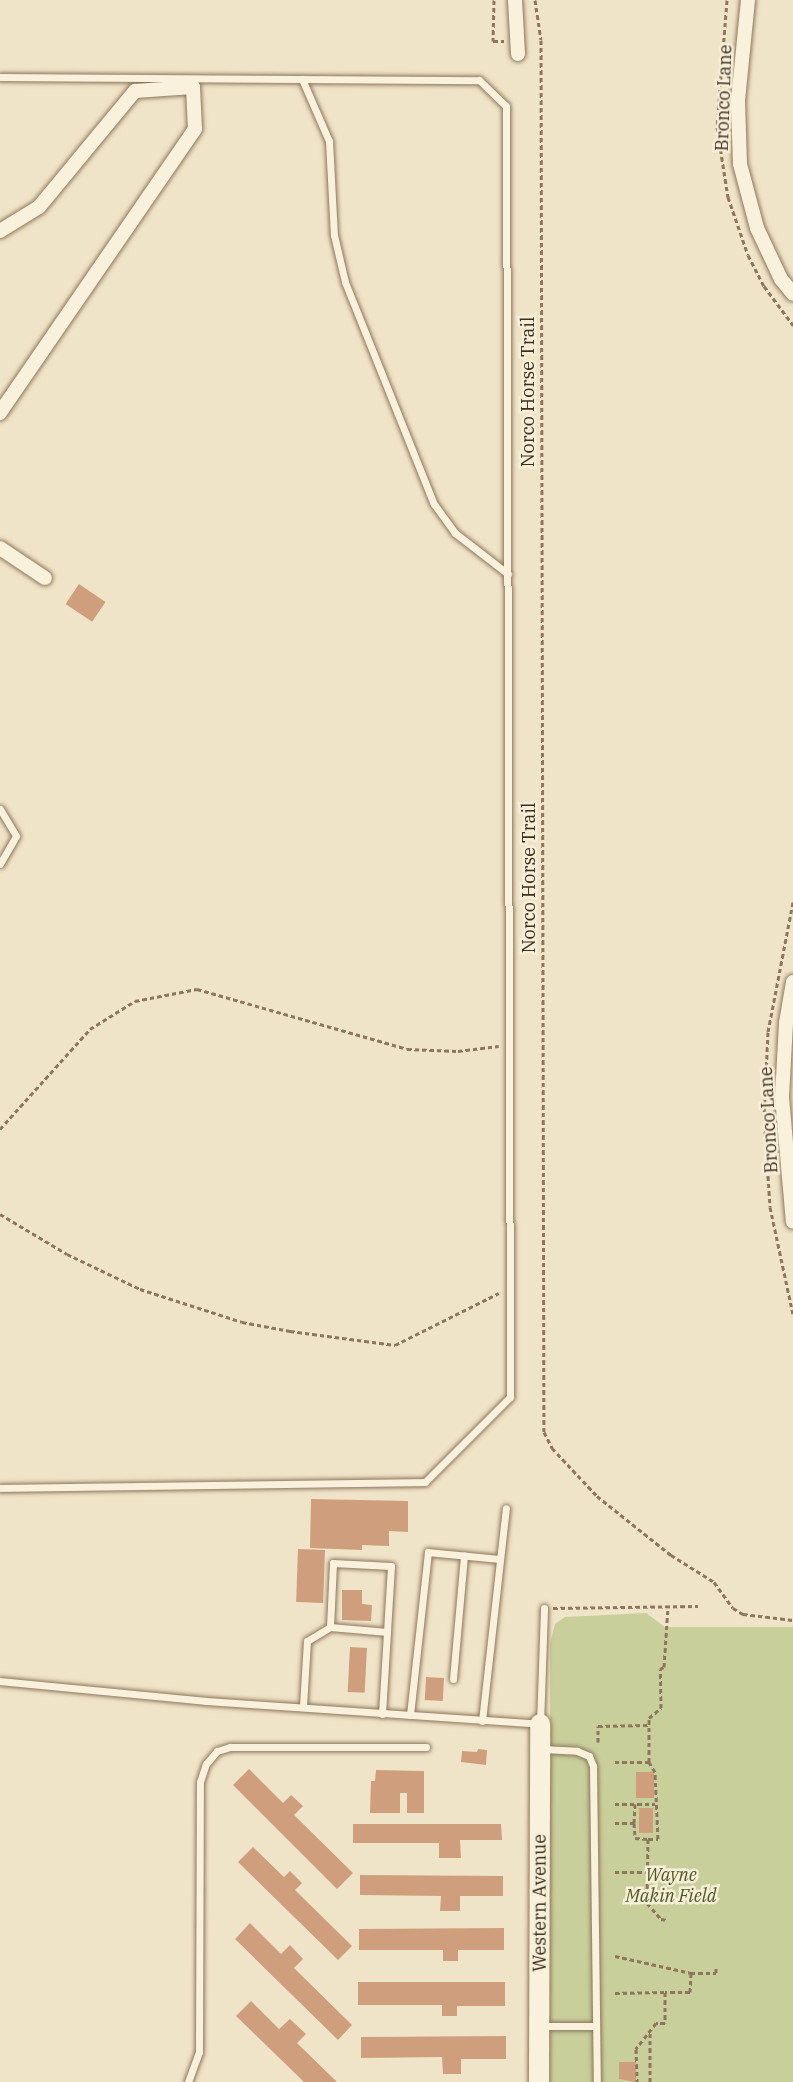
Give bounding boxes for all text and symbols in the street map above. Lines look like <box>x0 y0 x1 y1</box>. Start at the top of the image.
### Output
street label: Bronco Lane <box>711 44 737 152</box>
street label: Norco Horse Trail <box>517 317 539 467</box>
street label: Norco Horse Trail <box>518 803 540 953</box>
street label: Bronco Lane <box>755 1066 783 1174</box>
street label: Western Avenue <box>529 1834 551 1972</box>
park label: Wayne Makin Field <box>625 1865 717 1908</box>

